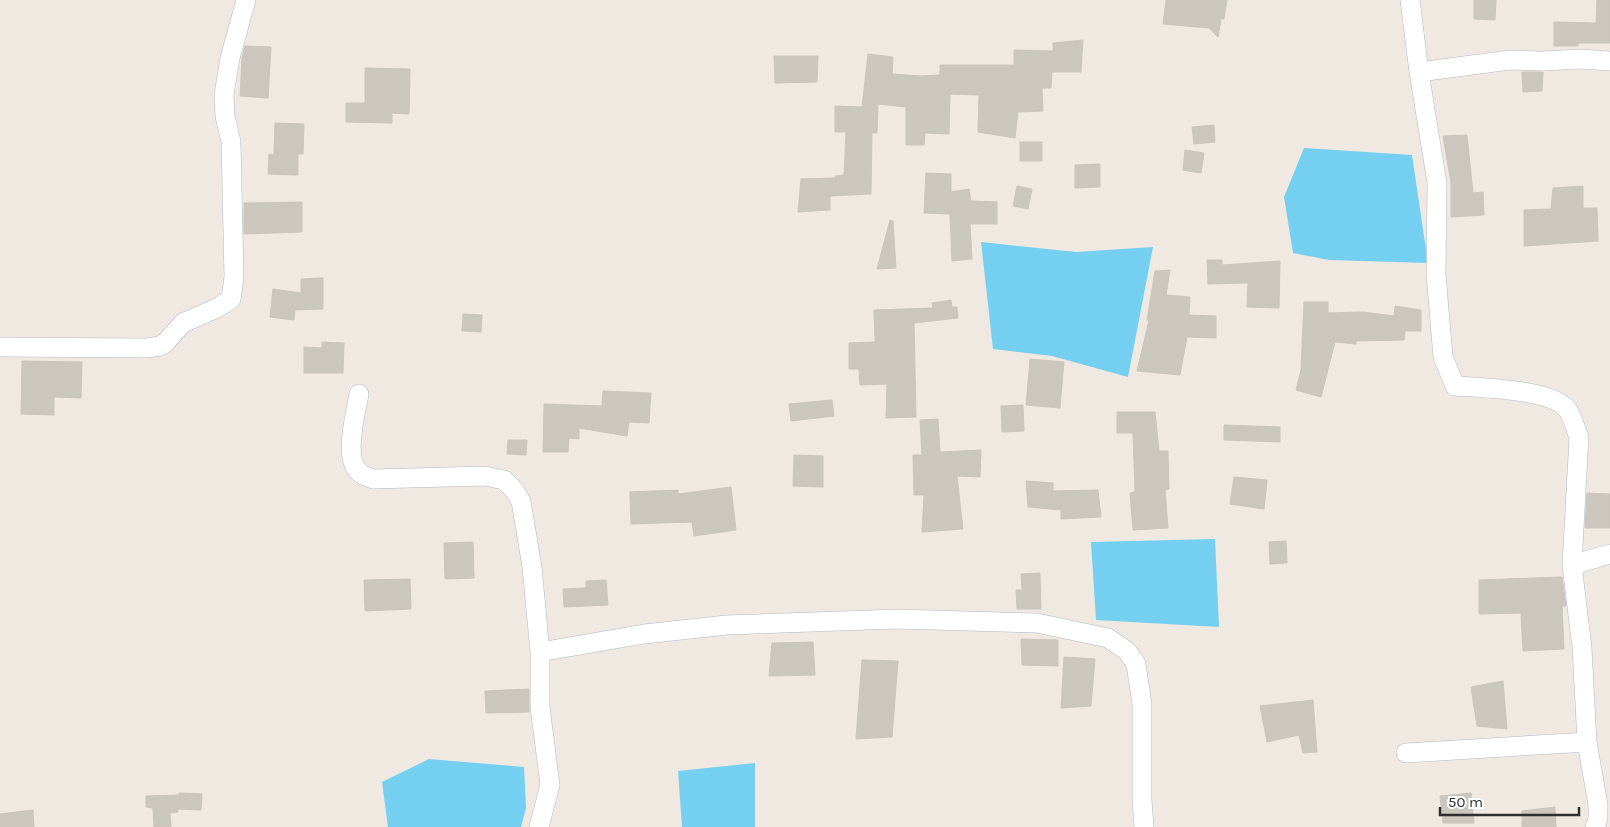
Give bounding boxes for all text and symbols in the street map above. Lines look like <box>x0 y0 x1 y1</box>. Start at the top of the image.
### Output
scale bar <box>1440 784 1579 816</box>
text: 50 m <box>1448 793 1483 811</box>

